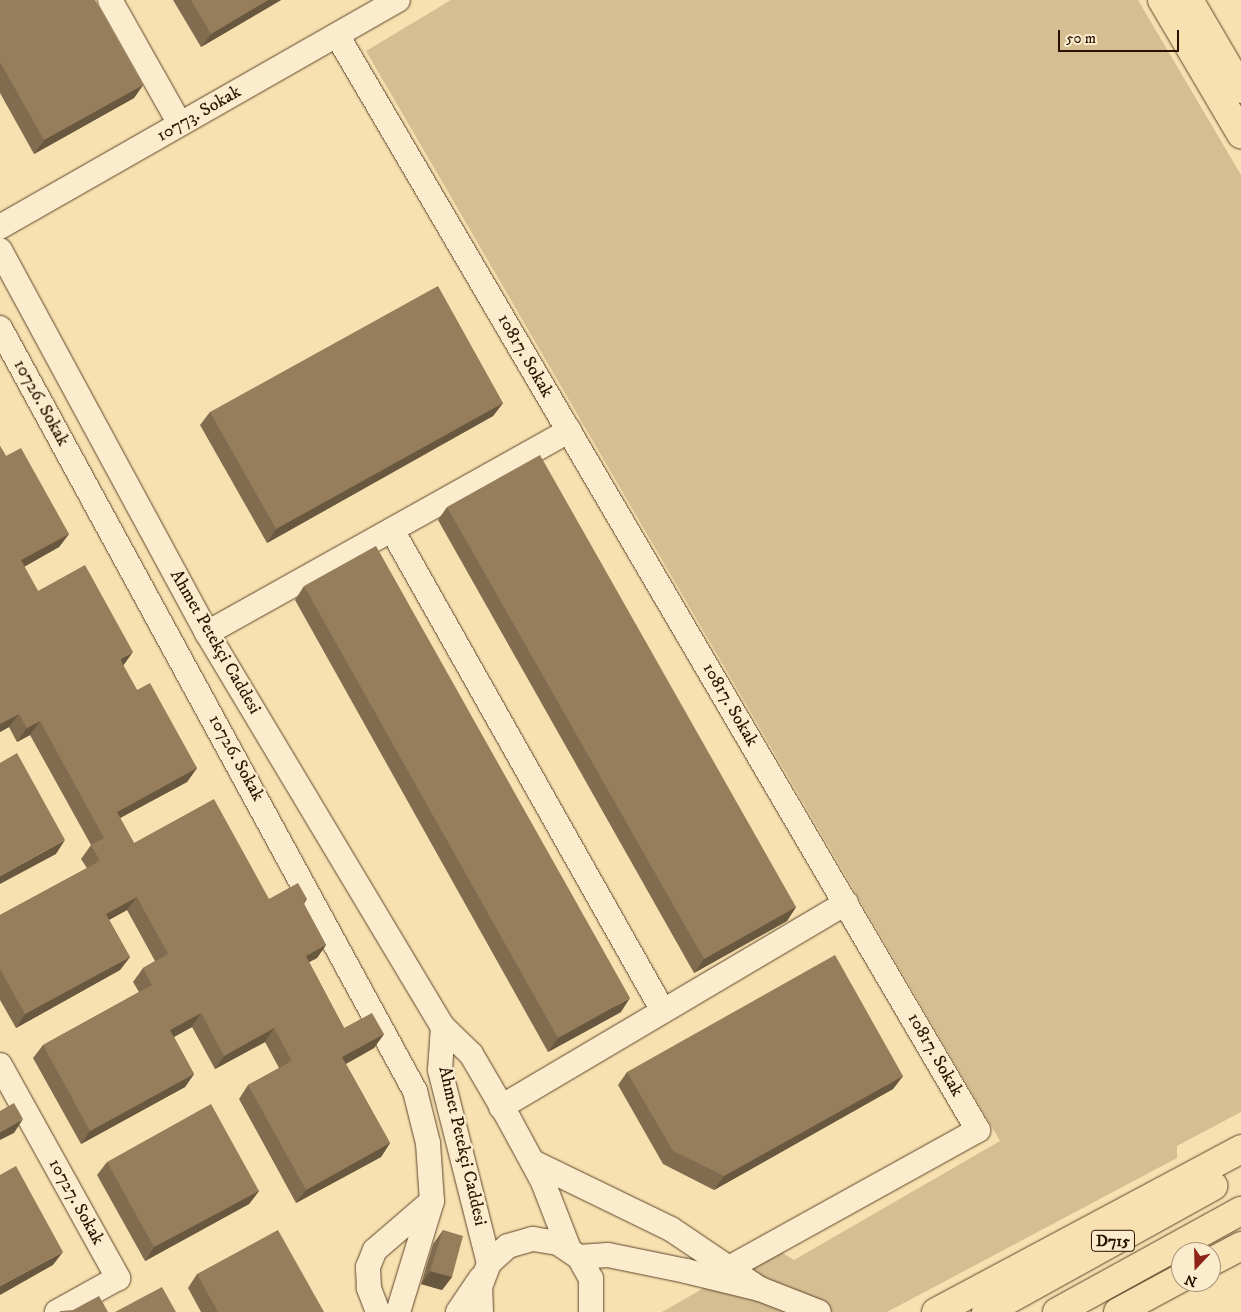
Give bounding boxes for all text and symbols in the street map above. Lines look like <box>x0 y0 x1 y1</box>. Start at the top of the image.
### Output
scale bar <box>1061 20 1182 52</box>
text: 50 m <box>1066 29 1096 48</box>
street label: 10773. Sokak <box>153 81 245 147</box>
street label: 10817. Sokak <box>492 310 558 402</box>
street label: 10726. Sokak <box>8 356 74 450</box>
street label: Ahmet Petekçi Caddesi <box>165 566 265 718</box>
street label: 10817. Sokak <box>697 659 763 751</box>
street label: 10726. Sokak <box>203 711 269 805</box>
street label: 10817. Sokak <box>902 1009 968 1101</box>
street label: Ahmet Petekçi Caddesi <box>433 1064 491 1228</box>
street label: 10727. Sokak <box>43 1155 109 1249</box>
road number: D715 <box>1090 1228 1136 1254</box>
north arrow <box>1171 1242 1221 1292</box>
text: N <box>1182 1270 1200 1291</box>

